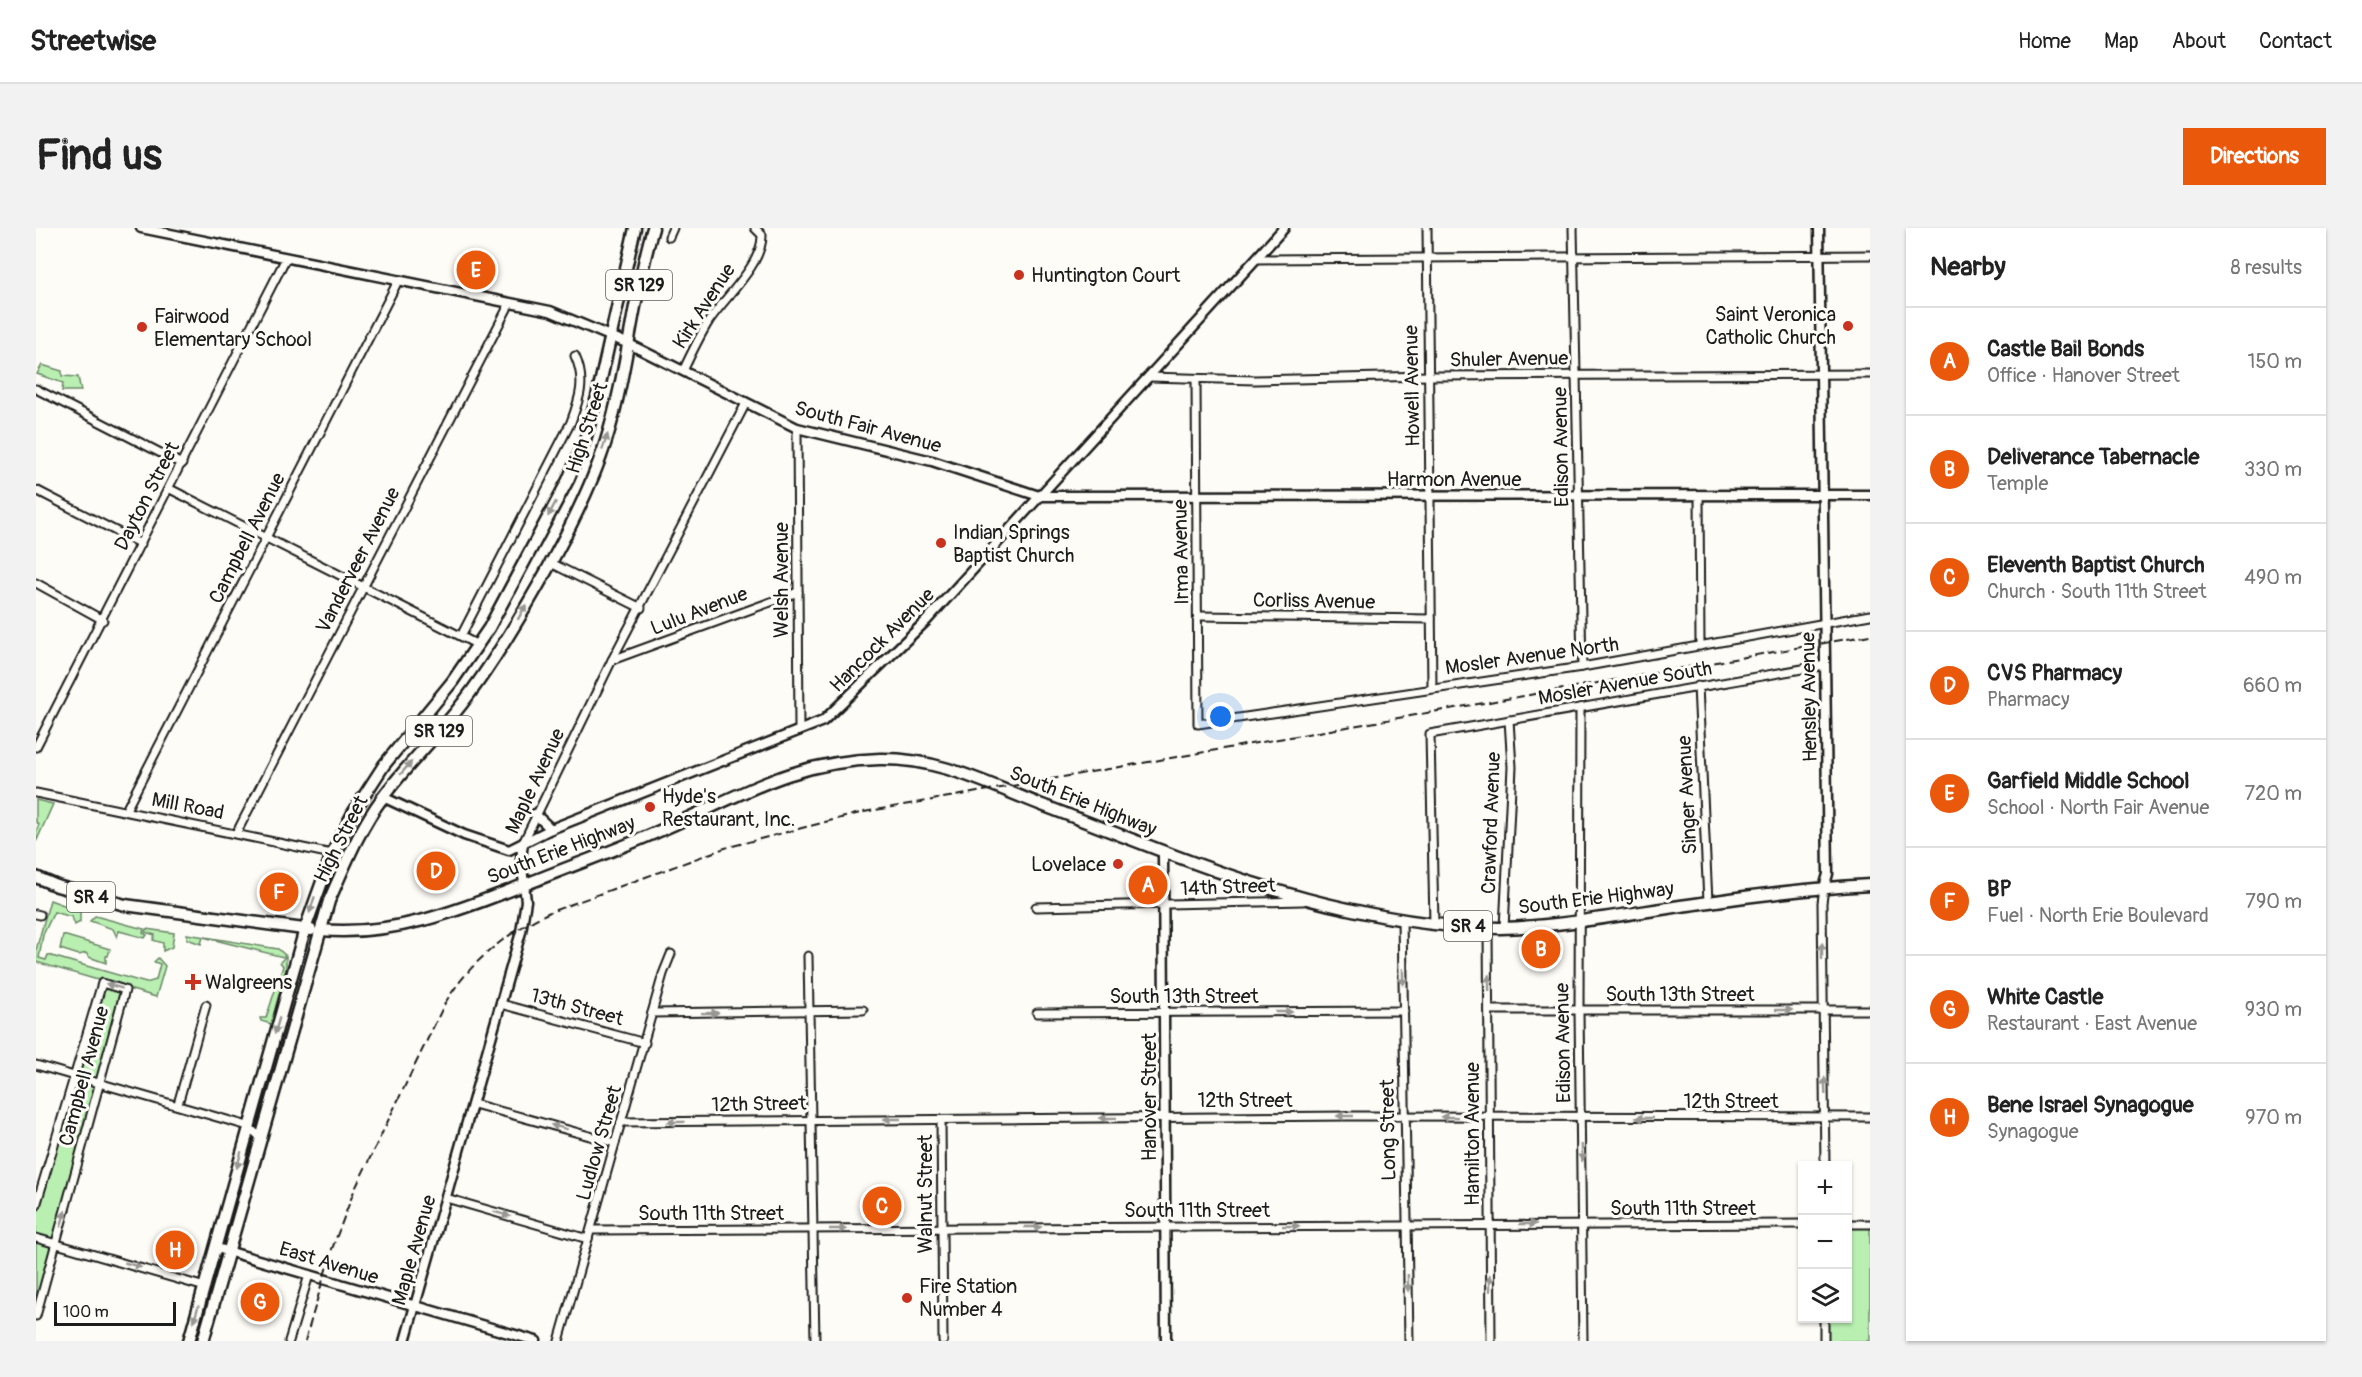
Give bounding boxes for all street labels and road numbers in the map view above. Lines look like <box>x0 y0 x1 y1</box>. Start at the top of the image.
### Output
street label: Kirk Avenue <box>667 258 741 353</box>
road number: SR 129 <box>606 270 672 300</box>
street label: Howell Avenue <box>1398 325 1426 447</box>
street label: Shuler Avenue <box>1449 345 1569 373</box>
street label: High Street <box>561 378 614 477</box>
street label: Edison Avenue <box>1547 386 1575 507</box>
street label: South Fair Avenue <box>792 395 944 459</box>
street label: Dayton Street <box>109 437 186 555</box>
street label: Harmon Avenue <box>1387 467 1521 492</box>
street label: Campbell Avenue <box>203 468 291 608</box>
street label: Vanderveer Avenue <box>310 483 406 637</box>
street label: Irma Avenue <box>1168 499 1194 605</box>
street label: Welsh Avenue <box>769 522 794 638</box>
street label: Lulu Avenue <box>647 581 751 641</box>
street label: Hancock Avenue <box>824 582 940 698</box>
street label: Corliss Avenue <box>1253 587 1375 615</box>
street label: Mosler Avenue North <box>1444 631 1620 681</box>
street label: Hensley Avenue <box>1795 632 1823 762</box>
street label: Mosler Avenue South <box>1536 655 1714 711</box>
road number: SR 129 <box>406 716 472 746</box>
street label: Maple Avenue <box>500 724 570 838</box>
street label: Singer Avenue <box>1671 735 1703 855</box>
street label: Crawford Avenue <box>1476 751 1506 895</box>
street label: South Erie Highway <box>1006 760 1161 842</box>
street label: Mill Road <box>150 787 226 825</box>
street label: High Street <box>308 790 374 887</box>
street label: South Erie Highway <box>483 810 639 890</box>
street label: 14th Street <box>1180 873 1277 901</box>
street label: South Erie Highway <box>1517 876 1676 920</box>
road number: SR 4 <box>67 882 115 912</box>
road number: SR 4 <box>1444 911 1492 941</box>
street label: Edison Avenue <box>1549 982 1577 1103</box>
street label: South 13th Street <box>1605 982 1756 1007</box>
street label: 13th Street <box>528 983 627 1032</box>
street label: South 13th Street <box>1109 984 1260 1009</box>
street label: Campbell Avenue <box>53 1003 115 1149</box>
street label: Hanover Street <box>1137 1032 1162 1161</box>
street label: Hamilton Avenue <box>1460 1062 1485 1206</box>
street label: Long Street <box>1375 1078 1401 1181</box>
street label: Ludlow Street <box>571 1082 628 1203</box>
street label: 12th Street <box>1197 1088 1293 1113</box>
street label: 12th Street <box>1683 1089 1779 1114</box>
street label: 12th Street <box>711 1091 808 1117</box>
street label: Walnut Street <box>913 1133 938 1254</box>
street label: Maple Avenue <box>386 1192 442 1308</box>
street label: South 11th Street <box>1610 1196 1757 1221</box>
street label: South 11th Street <box>1124 1198 1271 1223</box>
street label: South 11th Street <box>638 1201 785 1226</box>
street label: East Avenue <box>276 1236 382 1290</box>

